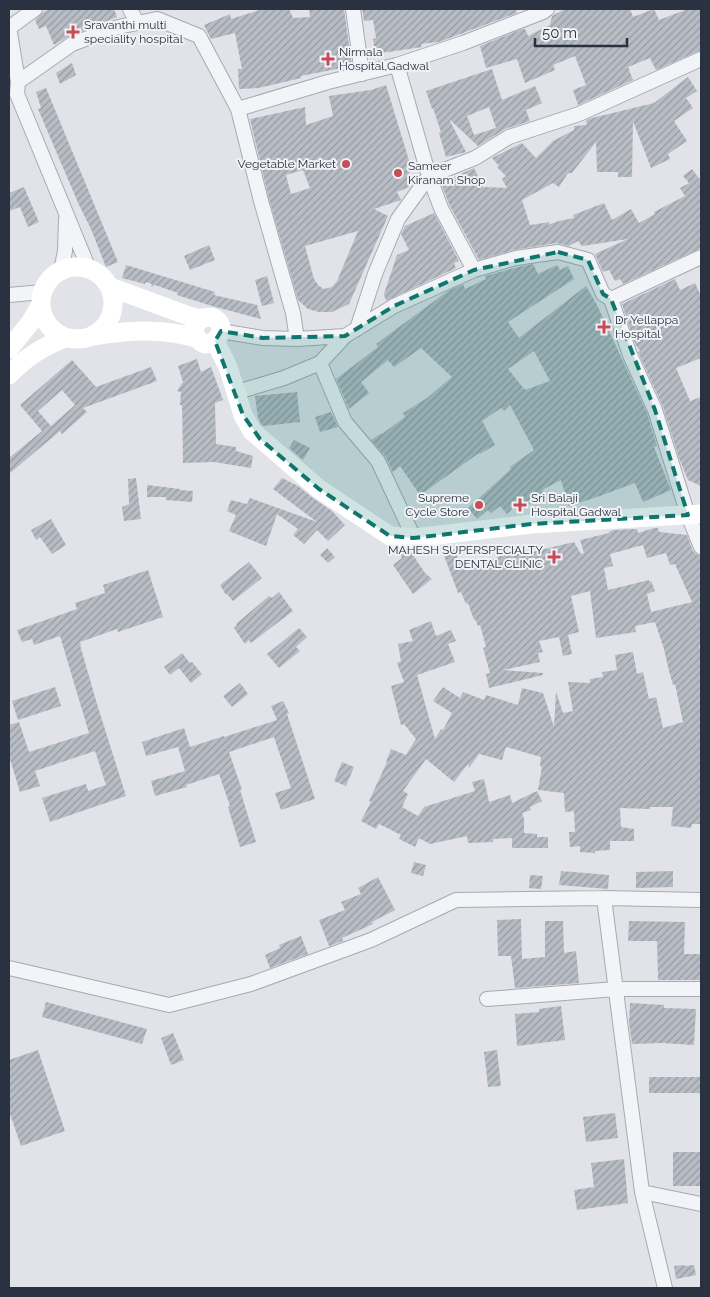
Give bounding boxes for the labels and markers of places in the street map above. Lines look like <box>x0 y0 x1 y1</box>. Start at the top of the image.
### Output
place label: Sravanthi multi speciality hospital <box>84 18 184 46</box>
marker: Sravanthi multi speciality hospital <box>66 25 80 39</box>
place label: Nirmala Hospital,Gadwal <box>339 45 430 73</box>
marker: Nirmala Hospital,Gadwal <box>321 52 335 66</box>
place label: Vegetable Market <box>238 157 336 171</box>
marker: Vegetable Market <box>340 158 352 170</box>
place label: Sameer Kiranam Shop <box>408 159 486 187</box>
marker: Sameer Kiranam Shop <box>392 167 404 179</box>
place label: Dr Yellappa Hospital <box>615 313 678 341</box>
marker: Dr Yellappa Hospital <box>597 320 611 334</box>
place label: Supreme Cycle Store <box>405 491 469 519</box>
place label: Sri Balaji Hospital,Gadwal <box>531 491 622 519</box>
marker: Sri Balaji Hospital,Gadwal <box>513 498 527 512</box>
marker: Supreme Cycle Store <box>473 499 485 511</box>
place label: MAHESH SUPERSPECIALTY DENTAL CLINIC <box>388 543 543 571</box>
marker: MAHESH SUPERSPECIALTY DENTAL CLINIC <box>547 550 561 564</box>

